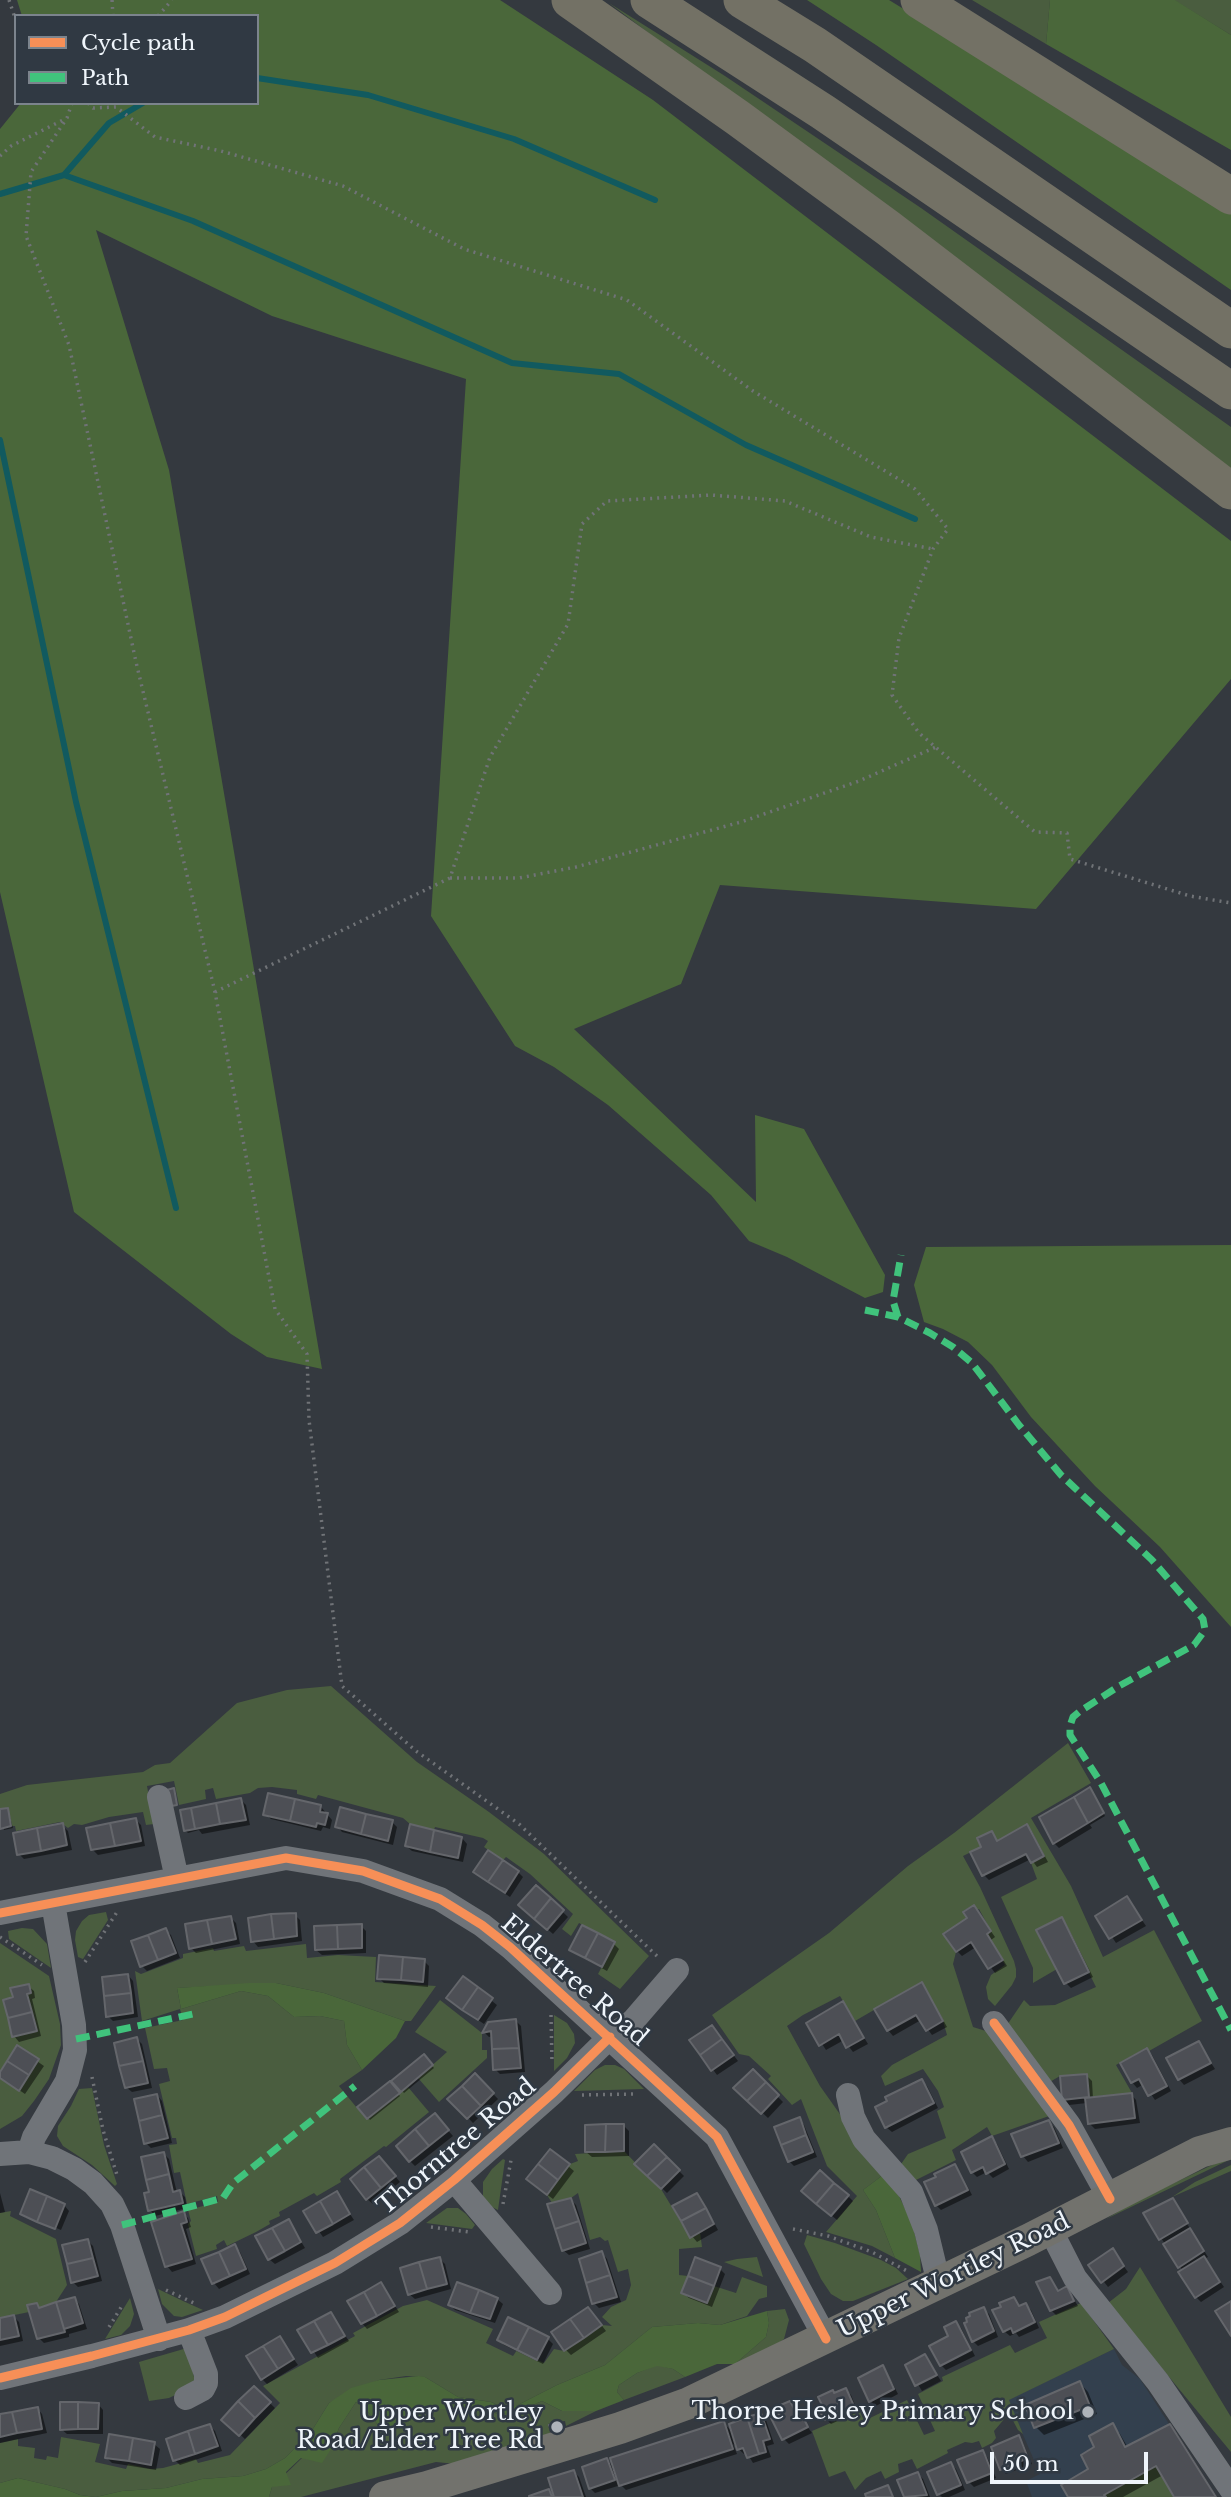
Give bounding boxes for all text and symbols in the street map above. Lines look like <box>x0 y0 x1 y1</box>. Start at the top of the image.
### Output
legend <box>14 14 259 105</box>
text: Cycle path <box>81 30 195 56</box>
text: Path <box>81 65 129 91</box>
street label: Eldertree Road <box>495 1909 653 2053</box>
street label: Thorntree Road <box>372 2072 542 2222</box>
street label: Upper Wortley Road <box>833 2207 1075 2345</box>
place label: Thorpe Hesley Primary School <box>692 2398 1074 2426</box>
place label: Upper Wortley Road/Elder Tree Rd <box>297 2399 543 2455</box>
marker: Thorpe Hesley Primary School <box>1080 2404 1096 2420</box>
marker: Upper Wortley Road/Elder Tree Rd <box>549 2419 565 2435</box>
scale bar <box>993 2438 1150 2482</box>
text: 50 m <box>1003 2451 1058 2477</box>

